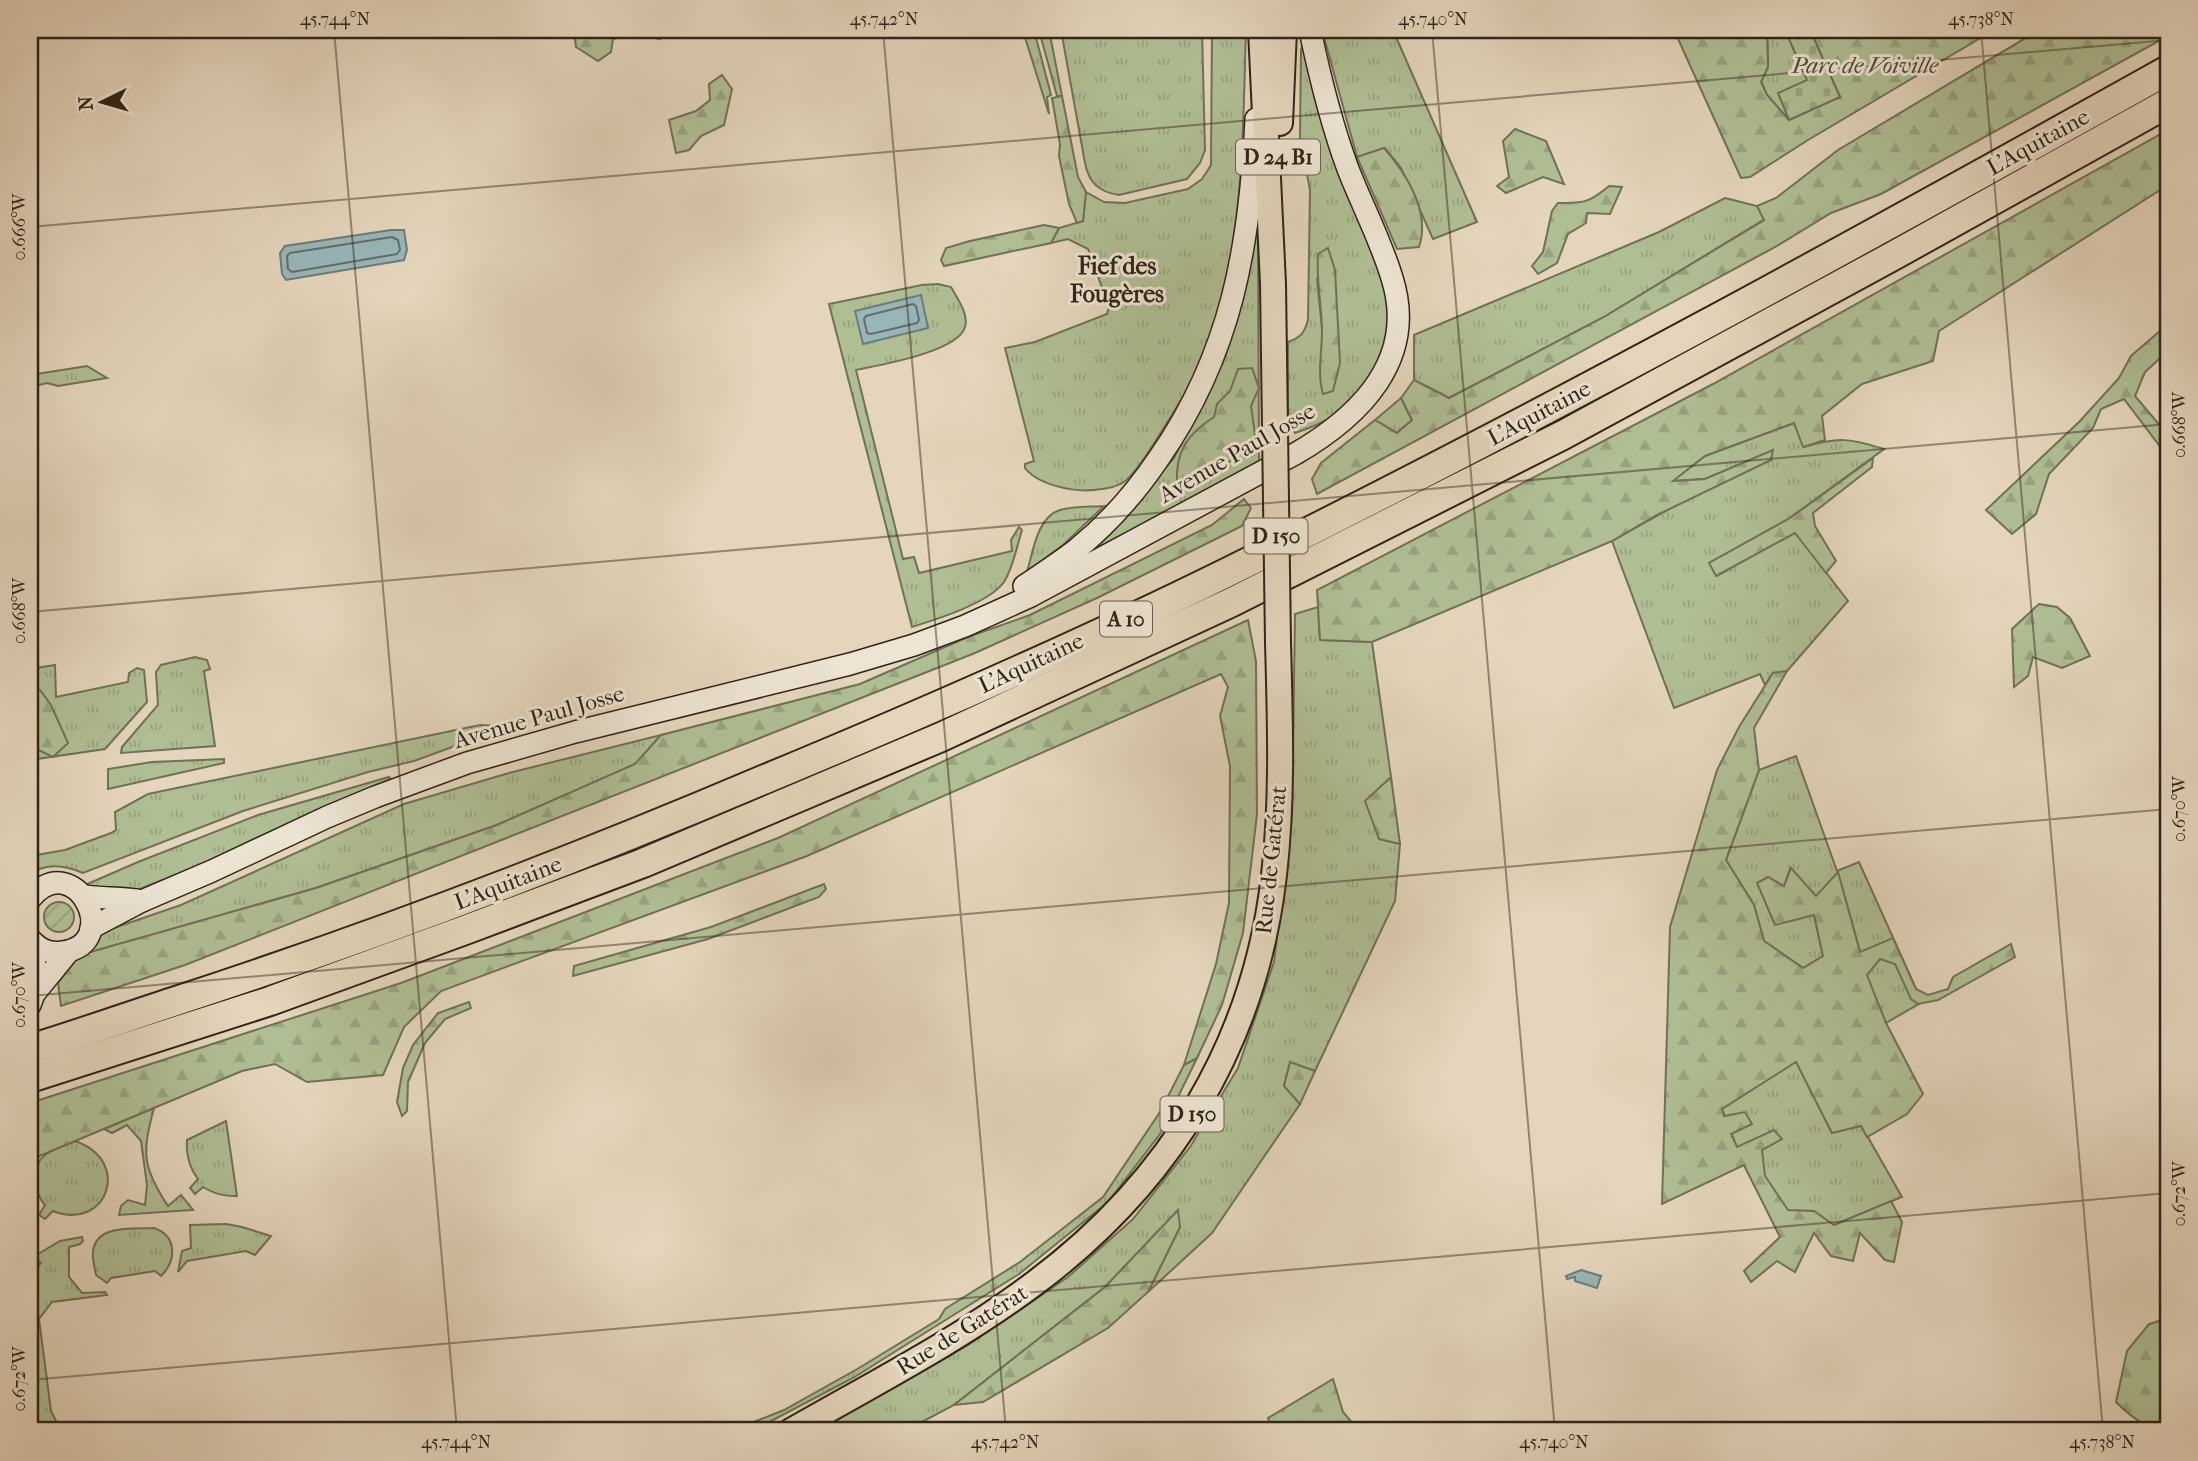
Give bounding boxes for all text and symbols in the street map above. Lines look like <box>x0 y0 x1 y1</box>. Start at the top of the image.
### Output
text: 45.744°N <box>300 9 370 30</box>
text: 45.742°N <box>850 9 919 30</box>
text: 45.740°N <box>1398 9 1468 30</box>
text: 45.738°N <box>1948 9 2014 30</box>
park label: Parc de Voiville <box>1791 52 1939 79</box>
north arrow <box>66 66 136 136</box>
text: N <box>74 95 98 112</box>
street label: L'Aquitaine <box>1982 103 2094 181</box>
road number: D 24 B1 <box>1236 140 1320 174</box>
text: 0.666°W <box>9 192 30 260</box>
district label: Fief des Fougères <box>1069 252 1164 308</box>
street label: L'Aquitaine <box>1483 375 1595 451</box>
text: 0.668°W <box>2169 391 2190 458</box>
street label: Avenue Paul Josse <box>1153 397 1320 509</box>
road number: D 150 <box>1244 518 1308 554</box>
text: 0.668°W <box>9 577 30 644</box>
road number: A 10 <box>1100 602 1152 636</box>
street label: L'Aquitaine <box>974 627 1088 699</box>
street label: Avenue Paul Josse <box>450 680 627 754</box>
text: 0.670°W <box>2169 775 2190 842</box>
street label: Rue de Gatérat <box>1250 784 1292 936</box>
street label: L'Aquitaine <box>450 850 566 916</box>
text: 0.670°W <box>9 961 30 1028</box>
road number: D 150 <box>1160 1096 1224 1132</box>
text: 0.672°W <box>2169 1160 2190 1227</box>
street label: Rue de Gatérat <box>891 1279 1033 1381</box>
text: 0.672°W <box>9 1345 30 1412</box>
text: 45.744°N <box>421 1432 491 1453</box>
text: 45.742°N <box>971 1432 1040 1453</box>
text: 45.740°N <box>1519 1432 1589 1453</box>
text: 45.738°N <box>2069 1432 2135 1453</box>

